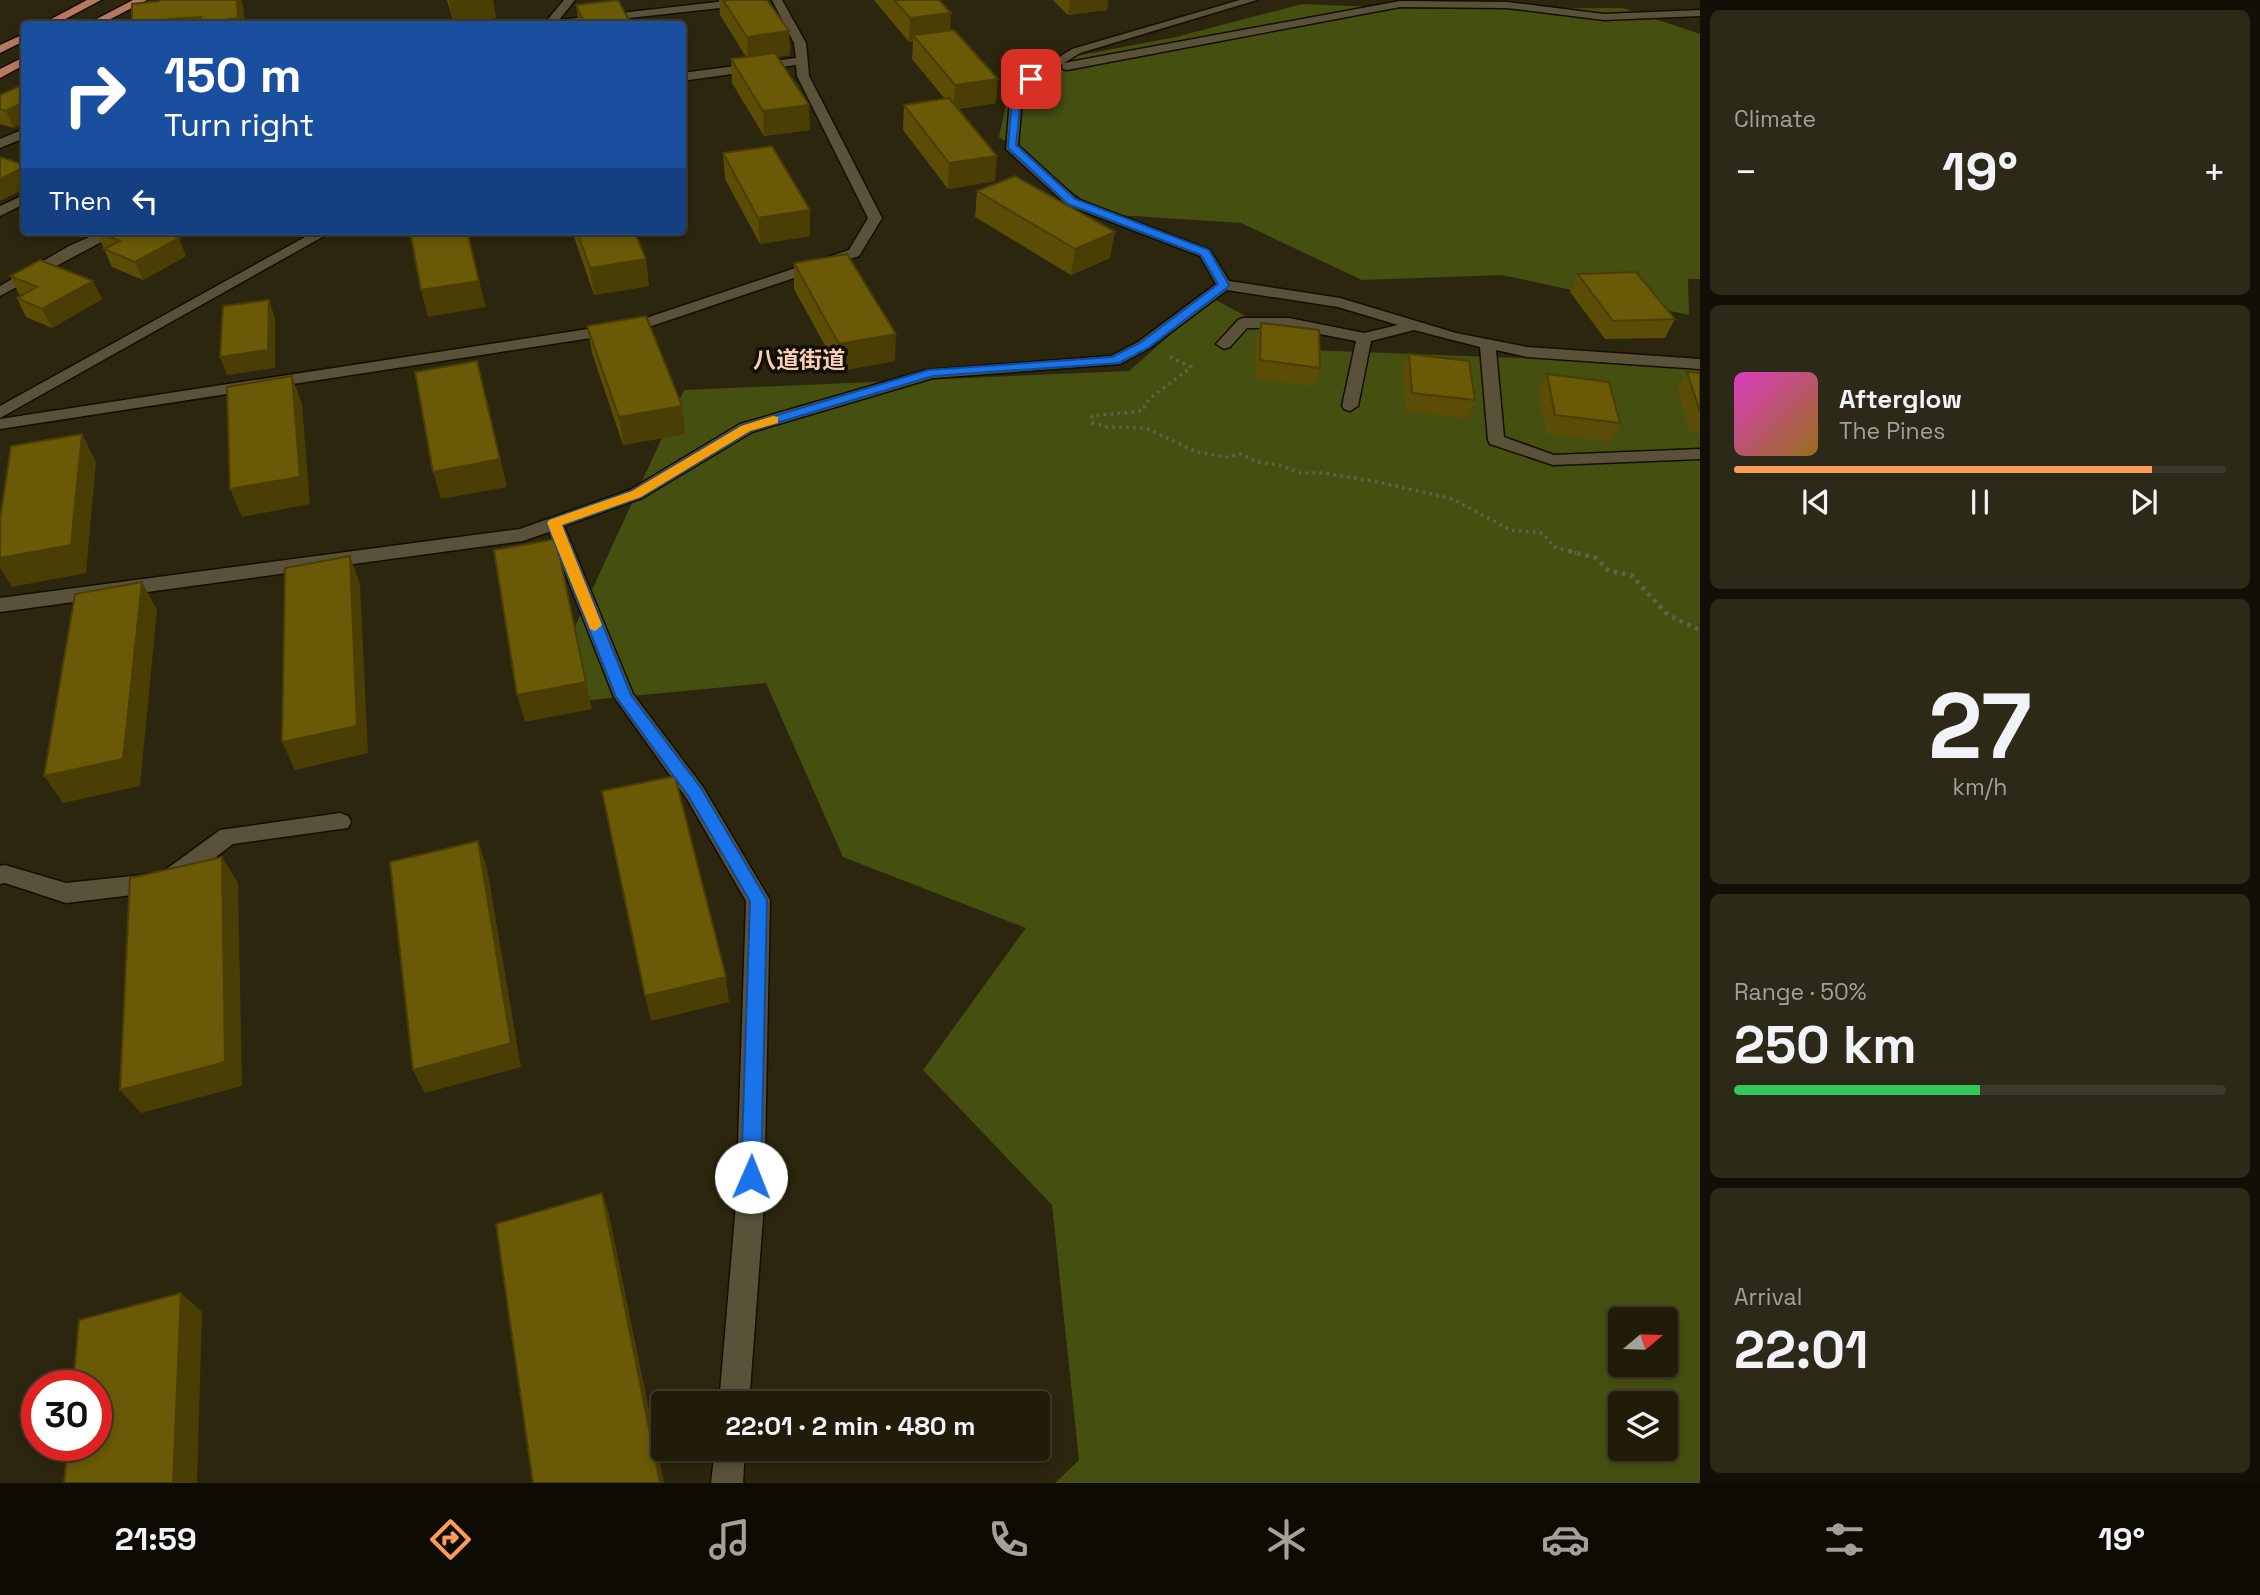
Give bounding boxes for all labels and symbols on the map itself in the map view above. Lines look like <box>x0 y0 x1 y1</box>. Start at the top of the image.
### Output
pin <box>1001 49 1061 109</box>
district label: 八道街道 <box>753 345 845 375</box>
position arrow <box>714 1140 788 1214</box>
north arrow <box>1608 1307 1678 1377</box>
speed limit sign: 30 <box>21 1370 112 1461</box>

